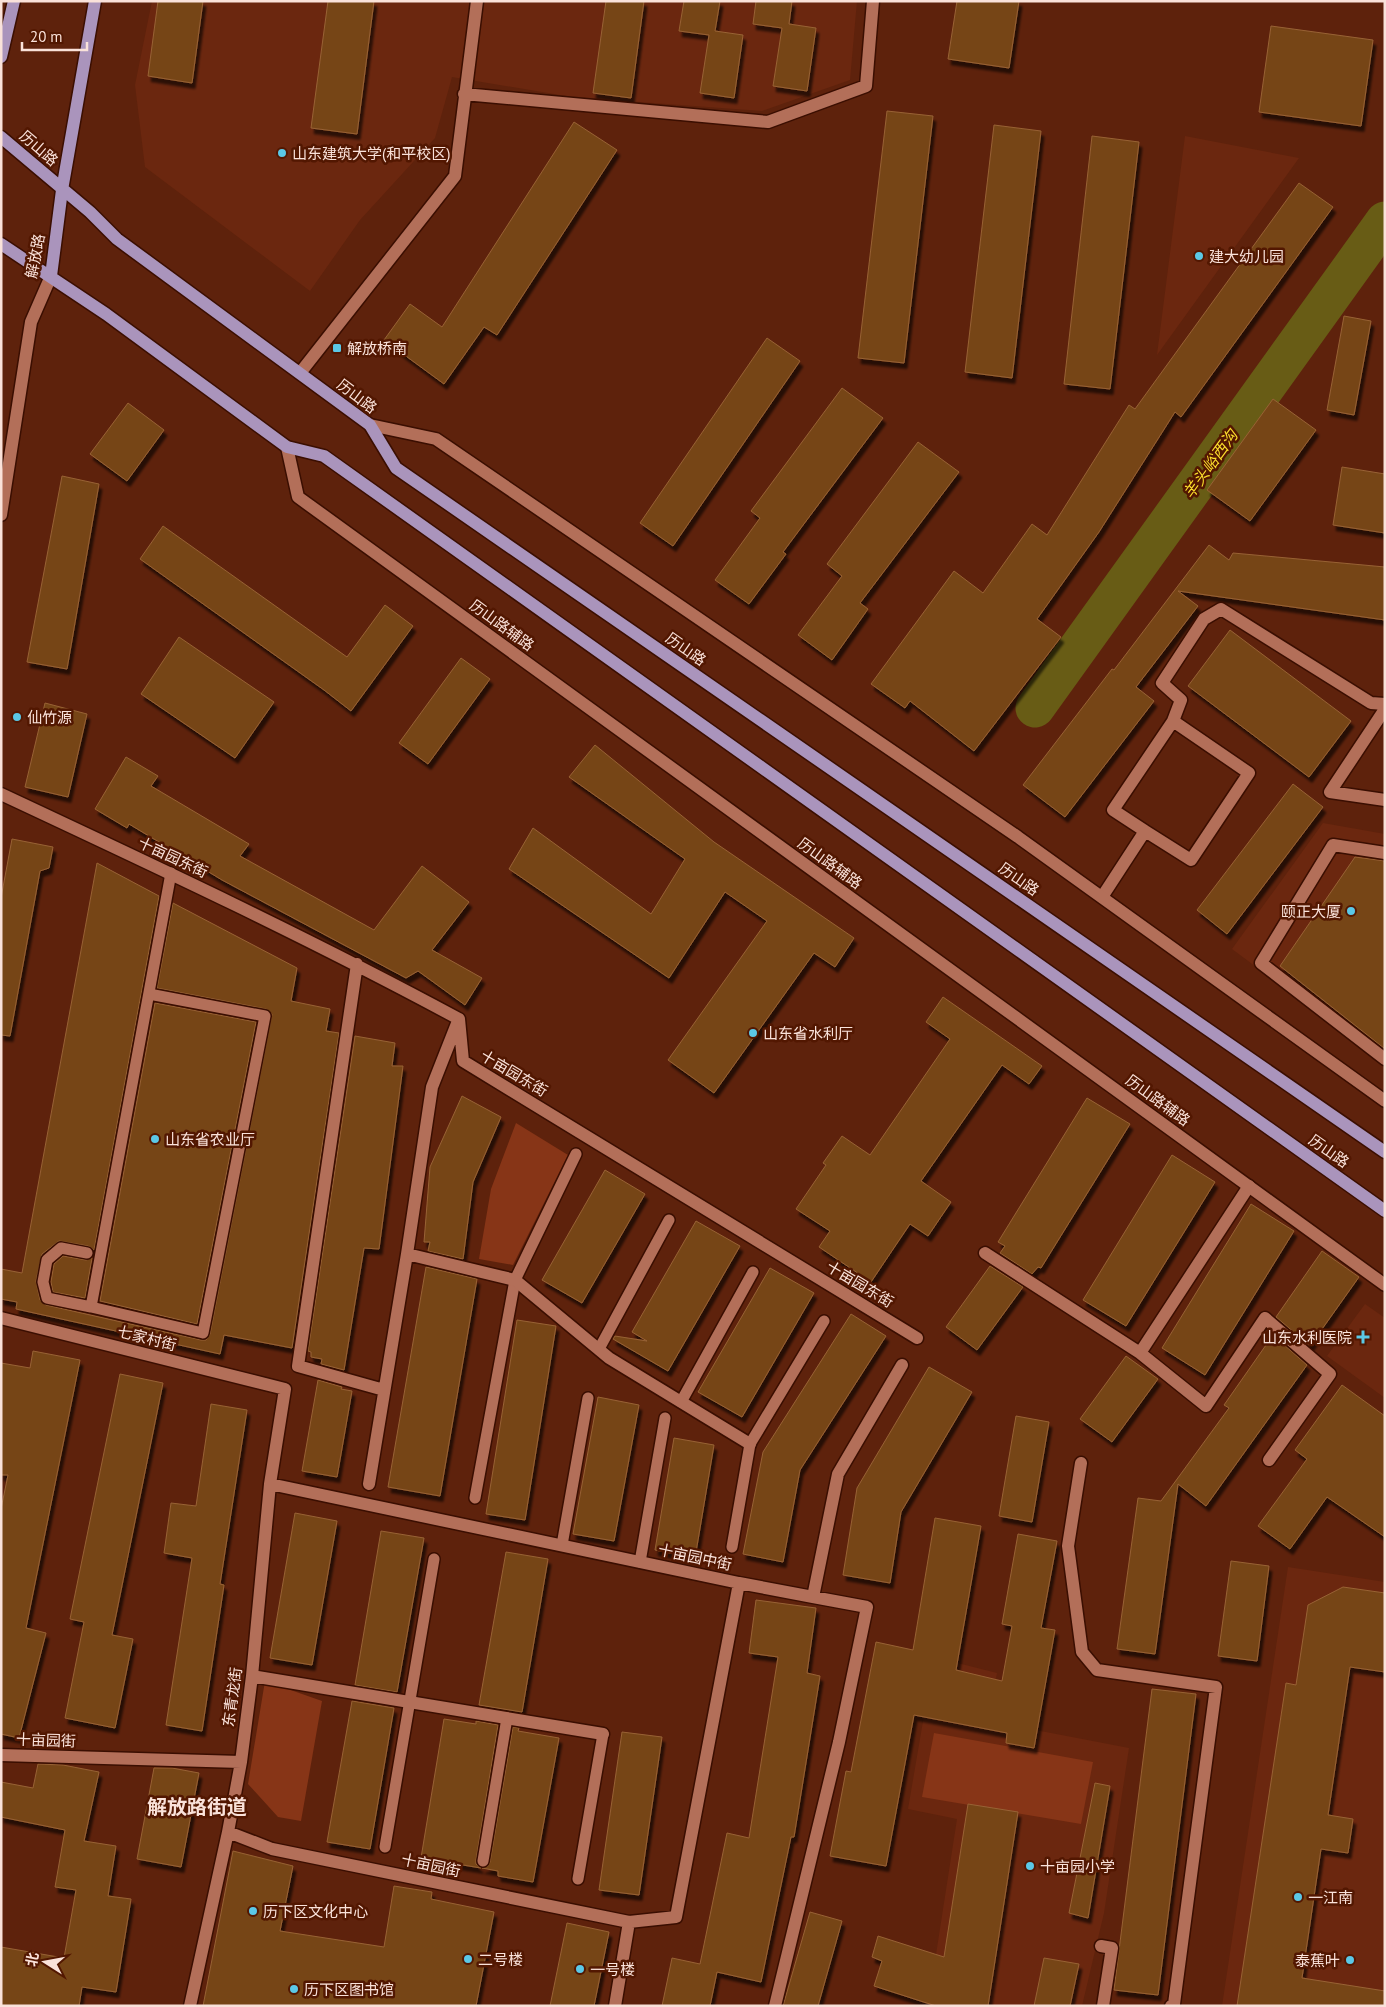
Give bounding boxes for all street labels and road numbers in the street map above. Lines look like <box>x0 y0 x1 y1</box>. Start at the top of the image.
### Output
street label: 历山路 <box>16 126 62 170</box>
street label: 解放路 <box>21 232 49 280</box>
street label: 历山路 <box>333 375 381 417</box>
street label: 历山路辅路 <box>466 595 538 655</box>
street label: 历山路 <box>662 628 710 670</box>
street label: 十亩园东街 <box>135 833 211 881</box>
street label: 历山路辅路 <box>794 833 866 893</box>
street label: 历山路 <box>995 858 1043 900</box>
street label: 十亩园东街 <box>477 1046 551 1100</box>
street label: 历山路辅路 <box>1122 1070 1194 1130</box>
street label: 历山路 <box>1305 1130 1353 1172</box>
street label: 十亩园东街 <box>823 1257 897 1311</box>
street label: 七家村街 <box>116 1322 178 1354</box>
street label: 十亩园中街 <box>656 1540 734 1574</box>
street label: 东青龙街 <box>218 1666 246 1728</box>
street label: 十亩园街 <box>16 1729 76 1751</box>
street label: 十亩园街 <box>400 1849 462 1881</box>

